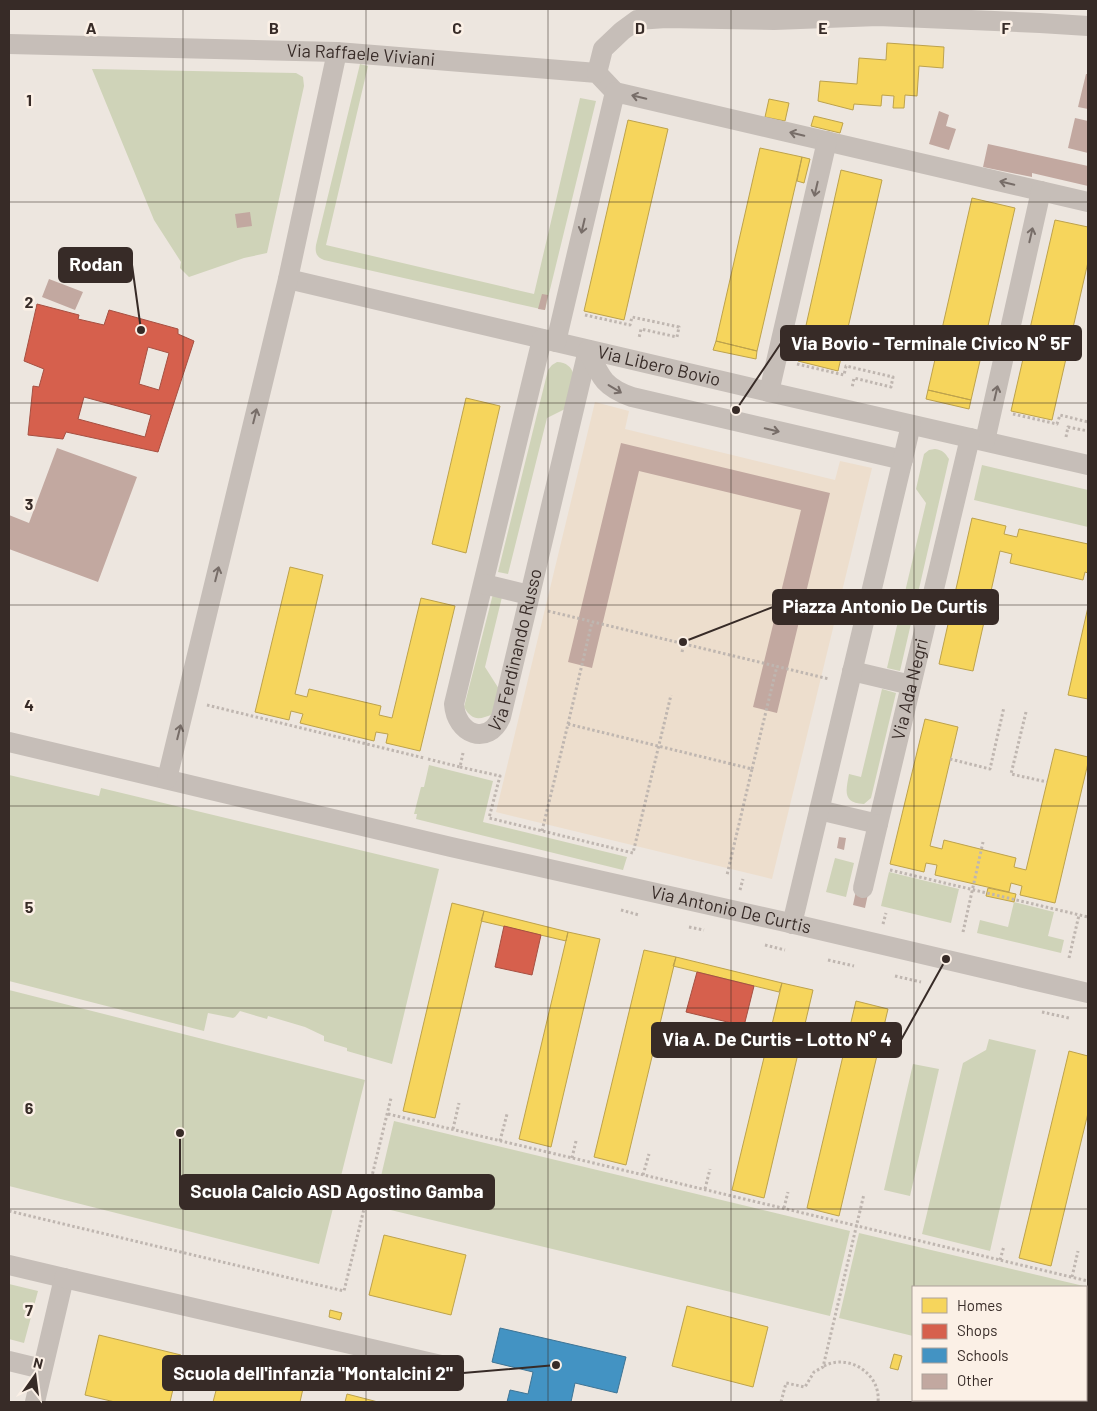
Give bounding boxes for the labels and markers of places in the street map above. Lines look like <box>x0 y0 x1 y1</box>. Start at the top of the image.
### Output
callout: Rodan <box>59 248 132 282</box>
callout: Via Bovio - Terminale Civico N° 5F <box>781 326 1081 360</box>
callout: Piazza Antonio De Curtis <box>773 590 998 624</box>
callout: Via A. De Curtis - Lotto N° 4 <box>652 1023 901 1057</box>
callout: Scuola Calcio ASD Agostino Gamba <box>180 1175 494 1209</box>
callout: Scuola dell'infanzia "Montalcini 2" <box>163 1356 463 1390</box>

